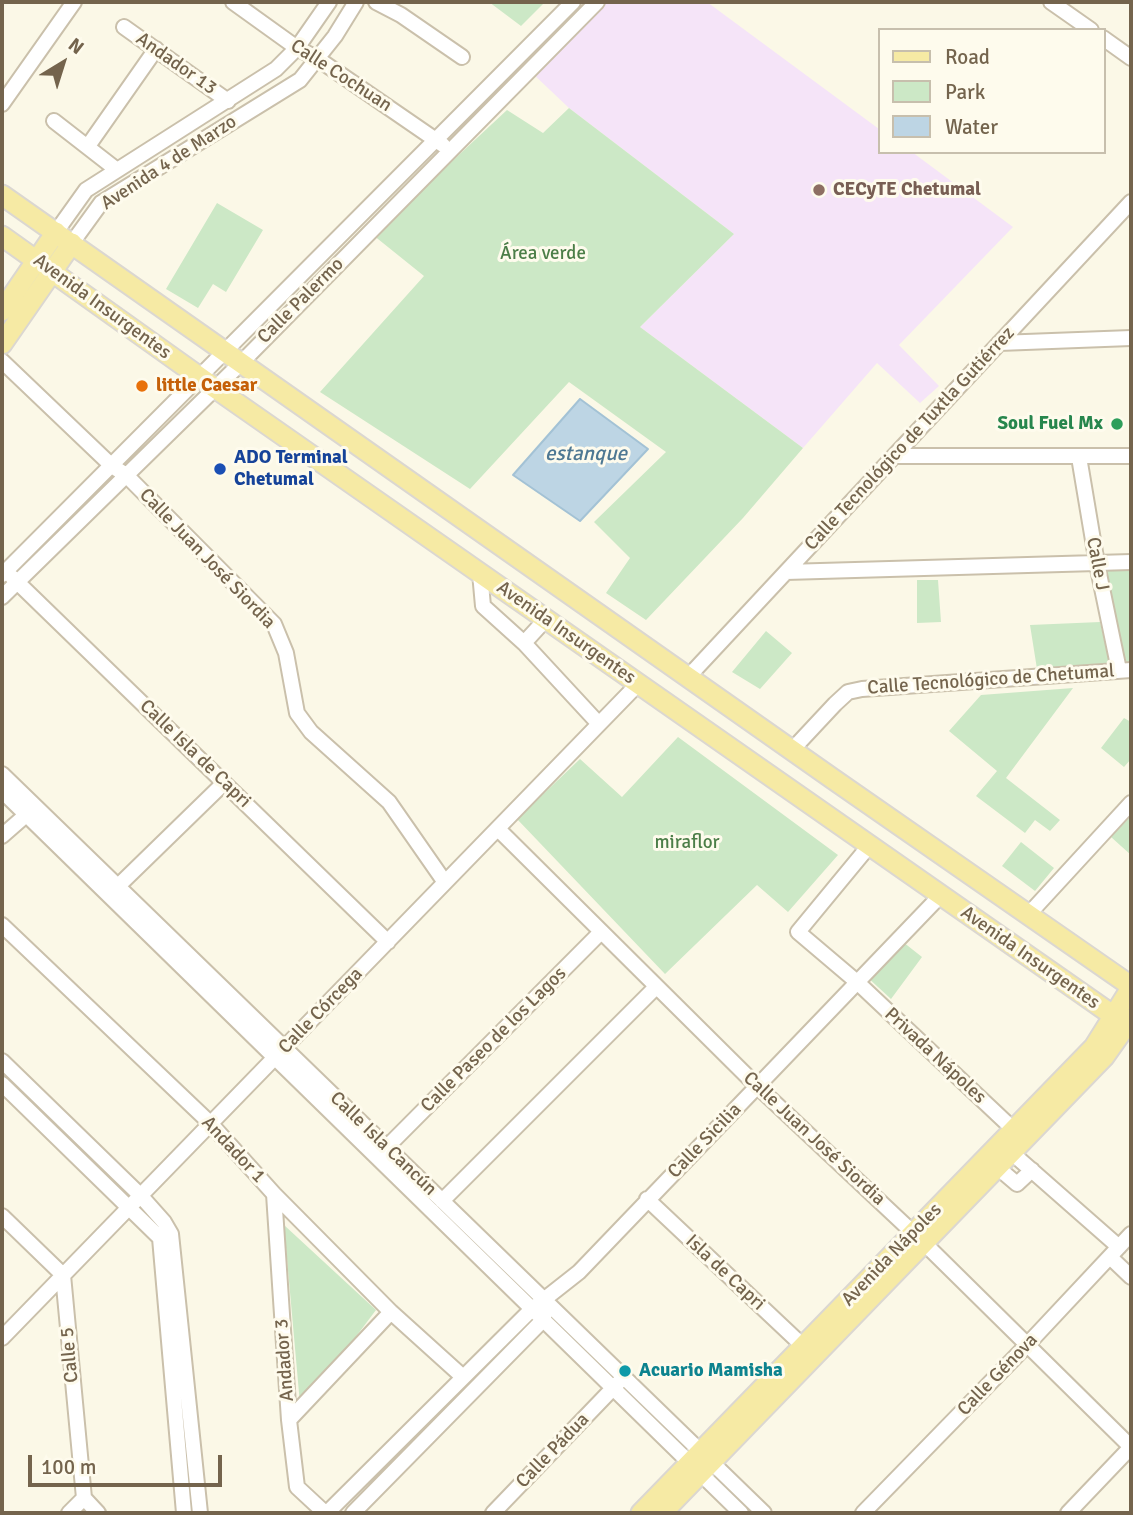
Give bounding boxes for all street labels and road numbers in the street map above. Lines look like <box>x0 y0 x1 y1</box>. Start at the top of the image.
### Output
street label: Andador 13 <box>131 28 221 100</box>
street label: Calle Cochuan <box>286 35 396 117</box>
street label: Avenida 4 de Marzo <box>97 111 241 215</box>
street label: Avenida Insurgentes <box>29 249 175 365</box>
street label: Calle Palermo <box>253 253 349 349</box>
street label: Calle Tecnológico de Tuxtla Gutiérrez <box>800 322 1020 556</box>
street label: Calle Juan José Siordia <box>134 484 280 634</box>
street label: Calle J <box>1081 535 1113 593</box>
street label: Avenida Insurgentes <box>492 577 640 689</box>
street label: Calle Tecnológico de Chetumal <box>867 660 1115 700</box>
street label: Calle Isla de Capri <box>135 695 255 813</box>
street label: Avenida Insurgentes <box>956 902 1104 1014</box>
street label: Calle Córcega <box>274 963 368 1059</box>
street label: Calle Paseo de los Lagos <box>417 963 571 1117</box>
street label: Privada Nápoles <box>879 1003 991 1109</box>
street label: Calle Juan José Siordia <box>738 1067 890 1211</box>
street label: Calle Isla Cancún <box>325 1087 441 1201</box>
street label: Calle Sicilia <box>664 1099 746 1183</box>
street label: Andador 1 <box>196 1112 270 1188</box>
street label: Avenida Nápoles <box>837 1199 947 1311</box>
street label: Isla de Capri <box>680 1230 770 1316</box>
street label: Andador 3 <box>271 1318 299 1402</box>
street label: Calle 5 <box>56 1326 84 1384</box>
street label: Calle Génova <box>953 1329 1043 1421</box>
street label: Calle Pádua <box>512 1409 594 1493</box>

